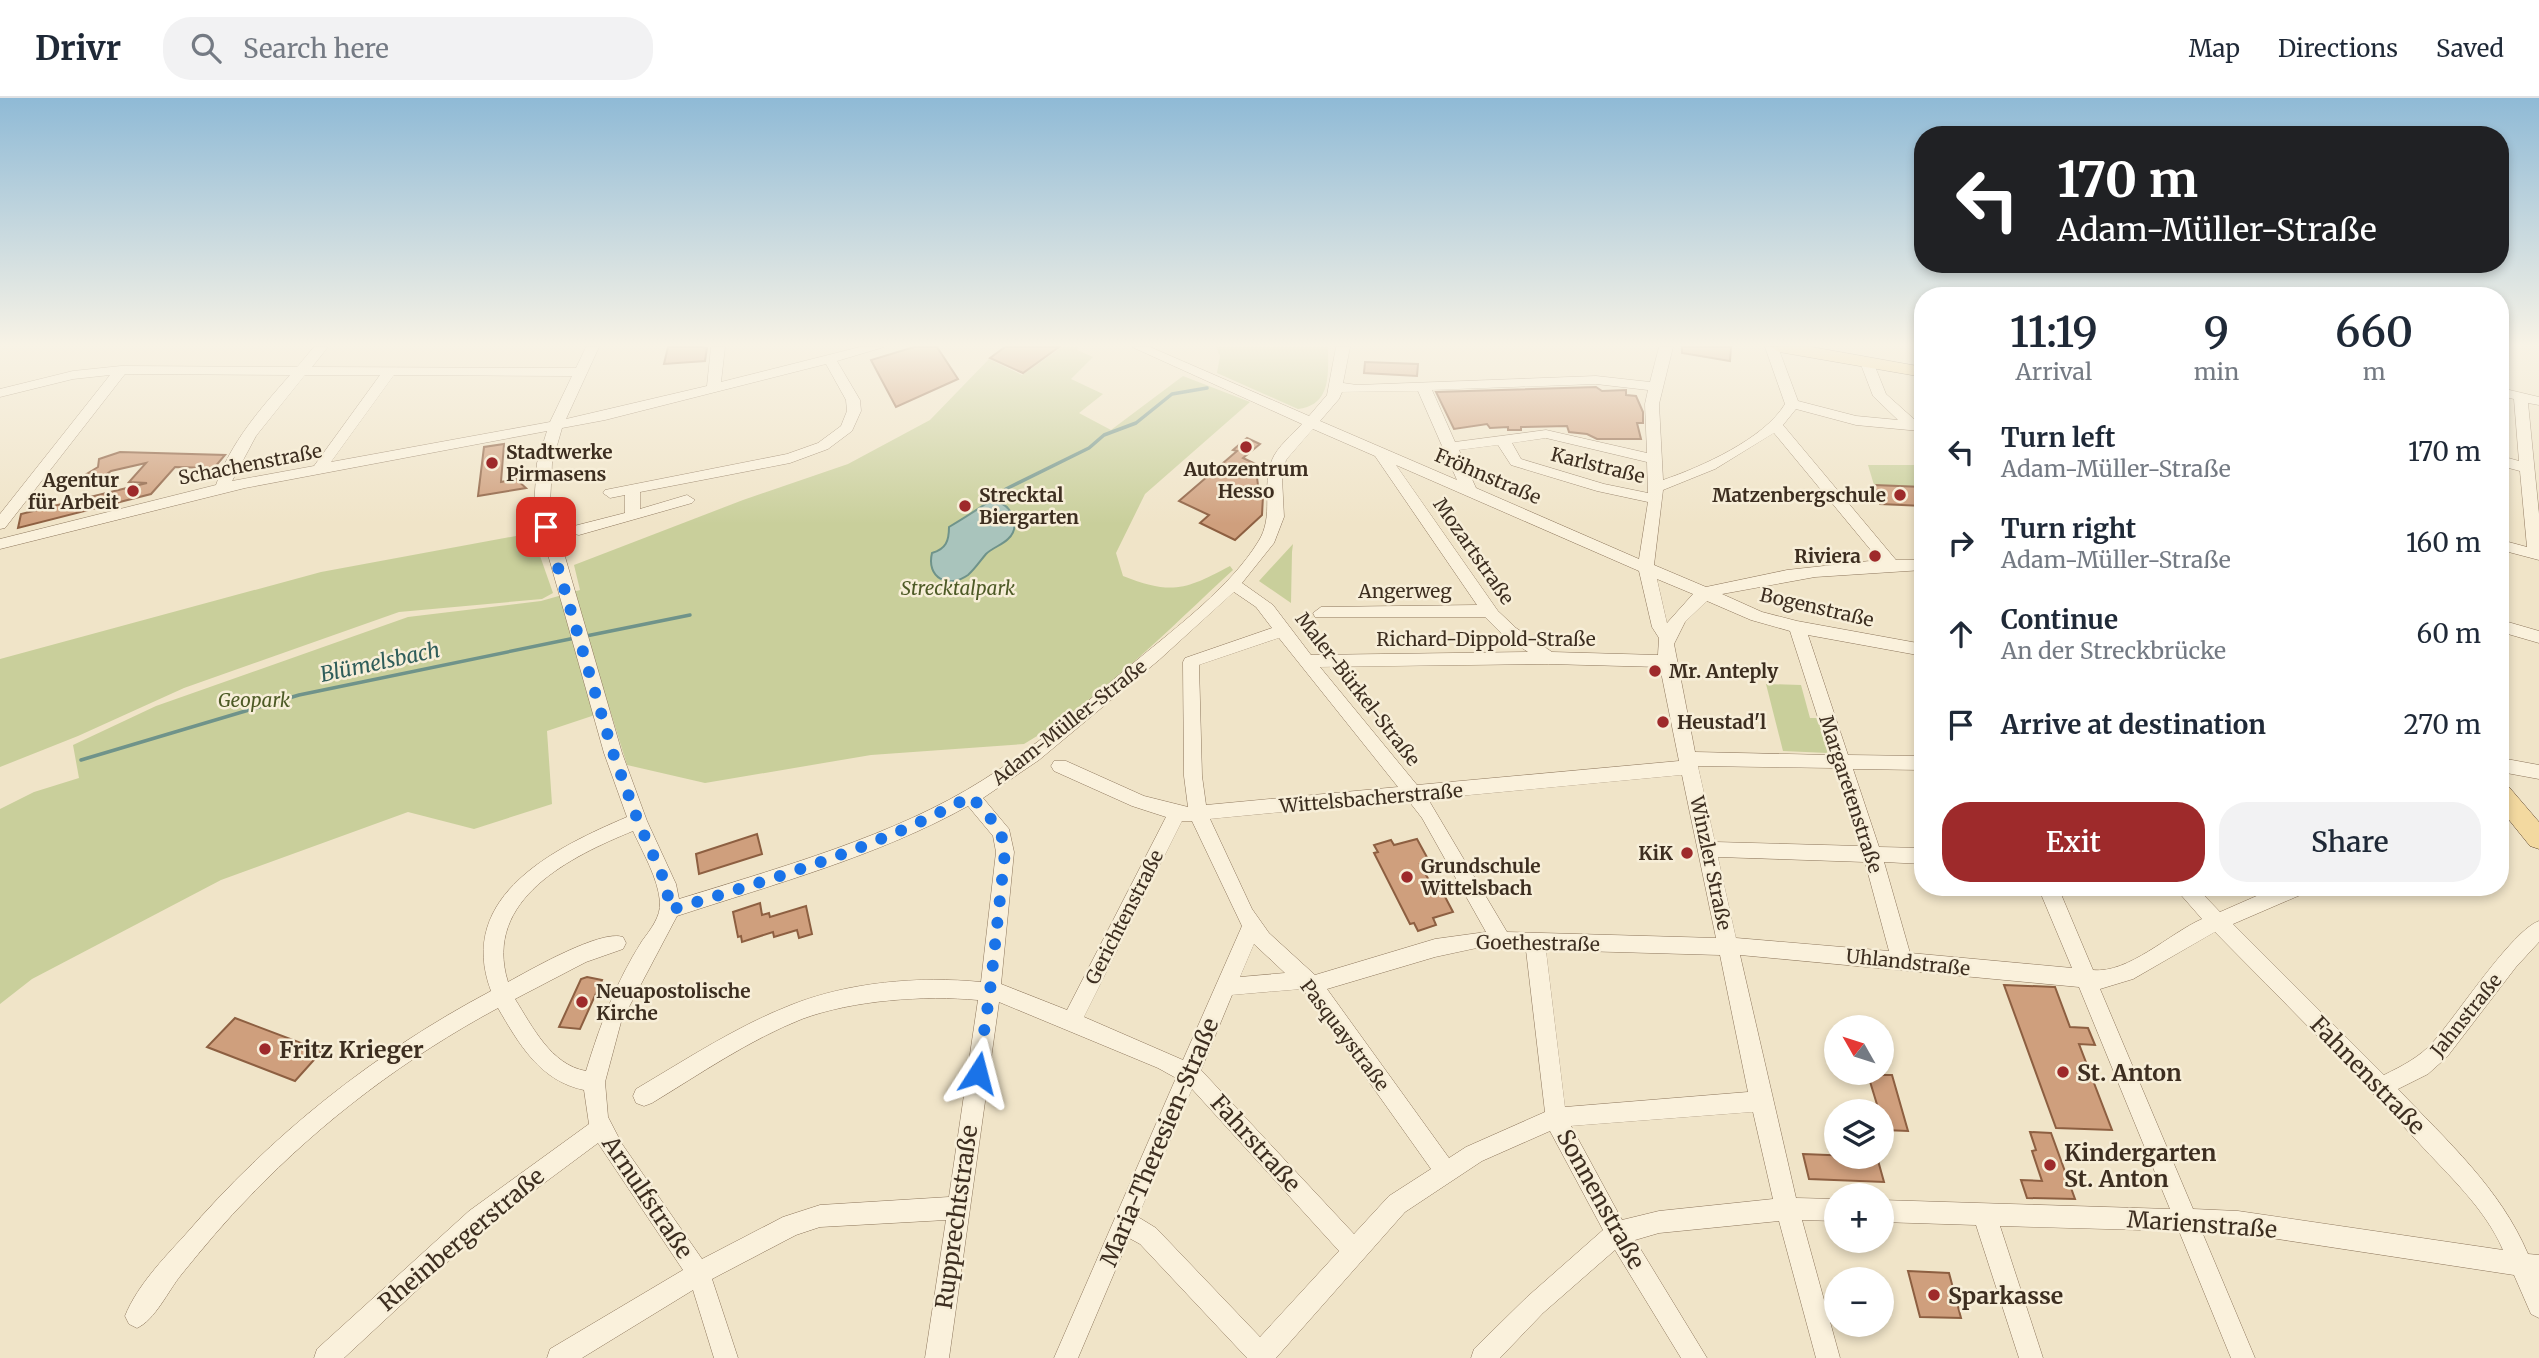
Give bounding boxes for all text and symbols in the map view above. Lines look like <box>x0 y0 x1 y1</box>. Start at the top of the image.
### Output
search box <box>163 17 653 80</box>
text: Drivr <box>35 28 121 69</box>
icon: search <box>187 29 225 67</box>
text: Search here <box>243 32 389 65</box>
text: Map <box>2189 33 2240 64</box>
text: Directions <box>2278 33 2398 64</box>
text: Saved <box>2436 33 2504 64</box>
text: 170 m <box>2057 149 2198 210</box>
icon: left <box>1942 154 2033 245</box>
text: Adam-Müller-Straße <box>2057 210 2377 250</box>
text: 11:19 <box>2010 306 2098 358</box>
text: 9 <box>2204 306 2229 358</box>
text: 660 <box>2335 306 2413 358</box>
text: Arrival <box>2015 357 2092 386</box>
text: min <box>2194 357 2239 386</box>
text: m <box>2363 357 2386 386</box>
text: Turn left <box>2001 421 2115 454</box>
icon: left <box>1942 433 1980 471</box>
text: 170 m <box>2408 435 2481 468</box>
street label: Schachenstraße <box>176 438 324 490</box>
marker: Autozentrum Hesso <box>1238 439 1254 455</box>
place label: Stadtwerke Pirmasens <box>506 440 612 486</box>
street label: Karlstraße <box>1549 442 1647 488</box>
street label: Fröhnstraße <box>1431 443 1545 509</box>
text: Adam-Müller-Straße <box>2001 454 2231 483</box>
marker: Stadtwerke Pirmasens <box>484 455 500 471</box>
place label: Autozentrum Hesso <box>1183 457 1308 503</box>
place label: Agentur für Arbeit <box>28 468 119 514</box>
marker: Agentur für Arbeit <box>125 483 141 499</box>
place label: Strecktal Biergarten <box>979 483 1079 529</box>
place label: Matzenbergschule <box>1712 483 1886 507</box>
marker: Matzenbergschule <box>1892 487 1908 503</box>
street label: Mozartstraße <box>1428 493 1520 609</box>
pin <box>516 497 576 557</box>
marker: Strecktal Biergarten <box>957 498 973 514</box>
icon: arrive <box>527 508 565 546</box>
text: Turn right <box>2001 512 2136 545</box>
icon: right <box>1942 524 1980 562</box>
text: 160 m <box>2406 526 2481 559</box>
place label: Riviera <box>1794 544 1861 568</box>
text: Adam-Müller-Straße <box>2001 545 2231 574</box>
marker: Riviera <box>1867 548 1883 564</box>
park label: Strecktalpark <box>901 576 1016 600</box>
street label: Angerweg <box>1357 579 1452 603</box>
street label: Bogenstraße <box>1758 582 1876 632</box>
text: Continue <box>2001 603 2118 636</box>
street label: Maler-Bürkel-Straße <box>1290 607 1426 771</box>
icon: ahead <box>1942 615 1980 653</box>
text: 60 m <box>2417 617 2481 650</box>
street label: Richard-Dippold-Straße <box>1376 627 1596 651</box>
water label: Blümelsbach <box>318 636 442 688</box>
text: An der Streckbrücke <box>2001 636 2226 665</box>
street label: Adam-Müller-Straße <box>986 654 1151 790</box>
place label: Mr. Anteply <box>1669 659 1779 683</box>
marker: Mr. Anteply <box>1647 663 1663 679</box>
park label: Geopark <box>218 688 291 712</box>
icon: arrive <box>1942 706 1980 744</box>
text: Arrive at destination <box>2001 708 2266 741</box>
text: 270 m <box>2404 708 2481 741</box>
place label: Heustad'l <box>1677 710 1766 734</box>
street label: Margaretenstraße <box>1814 712 1888 876</box>
marker: Heustad'l <box>1655 714 1671 730</box>
street label: Wittelsbacherstraße <box>1277 778 1464 818</box>
street label: Winzler Straße <box>1685 793 1737 932</box>
button: Exit <box>1942 802 2205 882</box>
button: Share <box>2219 802 2481 882</box>
place label: KiK <box>1638 841 1674 865</box>
marker: KiK <box>1679 845 1695 861</box>
street label: Gerichtenstraße <box>1080 846 1168 988</box>
place label: Grundschule Wittelsbach <box>1420 854 1541 900</box>
marker: Grundschule Wittelsbach <box>1399 869 1415 885</box>
street label: Goethestraße <box>1476 930 1600 956</box>
street label: Uhlandstraße <box>1845 944 1971 980</box>
street label: Jahnstraße <box>2425 969 2507 1062</box>
street label: Pasquaystraße <box>1295 975 1395 1096</box>
place label: Neuapostolische Kirche <box>596 979 751 1025</box>
marker: Neuapostolische Kirche <box>574 994 590 1010</box>
street label: Fahnenstraße <box>2304 1010 2432 1140</box>
street label: Maria-Theresien-Straße <box>1093 1013 1225 1271</box>
north arrow <box>1824 1015 1894 1085</box>
map controls <box>1824 1015 1894 1337</box>
place label: Fritz Krieger <box>279 1035 424 1064</box>
position arrow <box>941 1036 1015 1110</box>
marker: Fritz Krieger <box>257 1041 273 1057</box>
place label: St. Anton <box>2077 1058 2182 1087</box>
marker: St. Anton <box>2055 1064 2071 1080</box>
street label: Fahrstraße <box>1205 1088 1307 1198</box>
button: layers <box>1824 1099 1894 1169</box>
street label: Rupprechtstraße <box>929 1123 983 1311</box>
street label: Sonnenstraße <box>1551 1124 1651 1274</box>
street label: Arnulfstraße <box>596 1129 700 1264</box>
place label: Kindergarten St. Anton <box>2064 1138 2217 1193</box>
marker: Kindergarten St. Anton <box>2042 1157 2058 1173</box>
street label: Rheinbergerstraße <box>372 1161 550 1317</box>
button: + <box>1824 1183 1894 1253</box>
street label: Marienstraße <box>2126 1204 2278 1244</box>
button: − <box>1824 1267 1894 1337</box>
place label: Sparkasse <box>1948 1281 2063 1310</box>
marker: Sparkasse <box>1926 1287 1942 1303</box>

